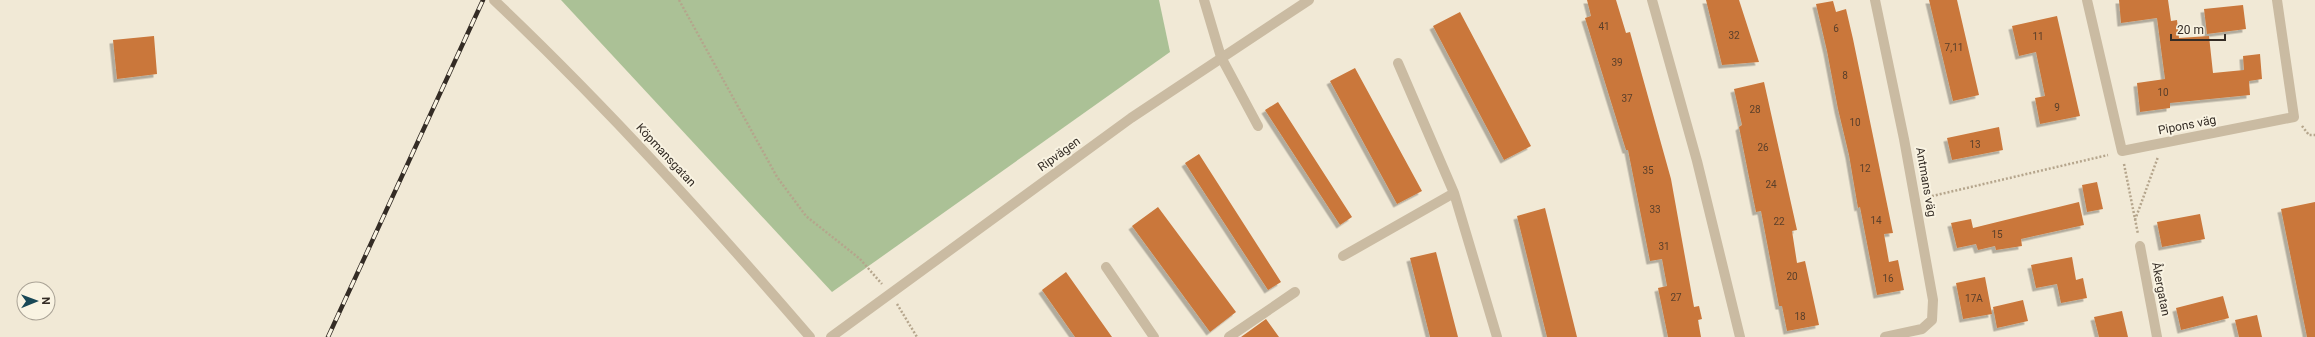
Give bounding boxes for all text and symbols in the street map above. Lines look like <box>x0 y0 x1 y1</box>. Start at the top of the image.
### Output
scale bar <box>2171 16 2225 42</box>
house number: 41 <box>1598 21 1610 32</box>
house number: 6 <box>1833 23 1839 34</box>
text: 20 m <box>2177 23 2204 37</box>
house number: 32 <box>1728 30 1740 41</box>
house number: 11 <box>2032 31 2044 42</box>
house number: 7,11 <box>1945 42 1963 53</box>
house number: 39 <box>1611 57 1623 68</box>
house number: 8 <box>1842 70 1848 81</box>
house number: 10 <box>2157 87 2169 98</box>
house number: 37 <box>1621 93 1633 104</box>
house number: 9 <box>2054 102 2060 113</box>
house number: 28 <box>1749 104 1761 115</box>
street label: Pipons väg <box>2157 113 2217 137</box>
house number: 10 <box>1849 117 1861 128</box>
street label: Köpmansgatan <box>633 121 699 189</box>
street label: Ripvägen <box>1035 134 1083 174</box>
house number: 13 <box>1969 139 1981 150</box>
house number: 26 <box>1757 142 1769 153</box>
street label: Antmans väg <box>1913 146 1939 218</box>
house number: 12 <box>1859 163 1871 174</box>
house number: 35 <box>1642 165 1654 176</box>
house number: 24 <box>1765 179 1777 190</box>
house number: 33 <box>1649 204 1661 215</box>
house number: 14 <box>1870 215 1882 226</box>
house number: 22 <box>1773 216 1785 227</box>
house number: 15 <box>1991 229 2003 240</box>
house number: 31 <box>1658 241 1670 252</box>
street label: Åkergatan <box>2149 261 2175 317</box>
house number: 20 <box>1786 271 1798 282</box>
house number: 16 <box>1882 273 1894 284</box>
north arrow <box>16 281 56 321</box>
house number: 27 <box>1670 292 1682 303</box>
house number: 17A <box>1965 293 1983 304</box>
text: N <box>39 297 52 305</box>
house number: 18 <box>1794 311 1806 322</box>

